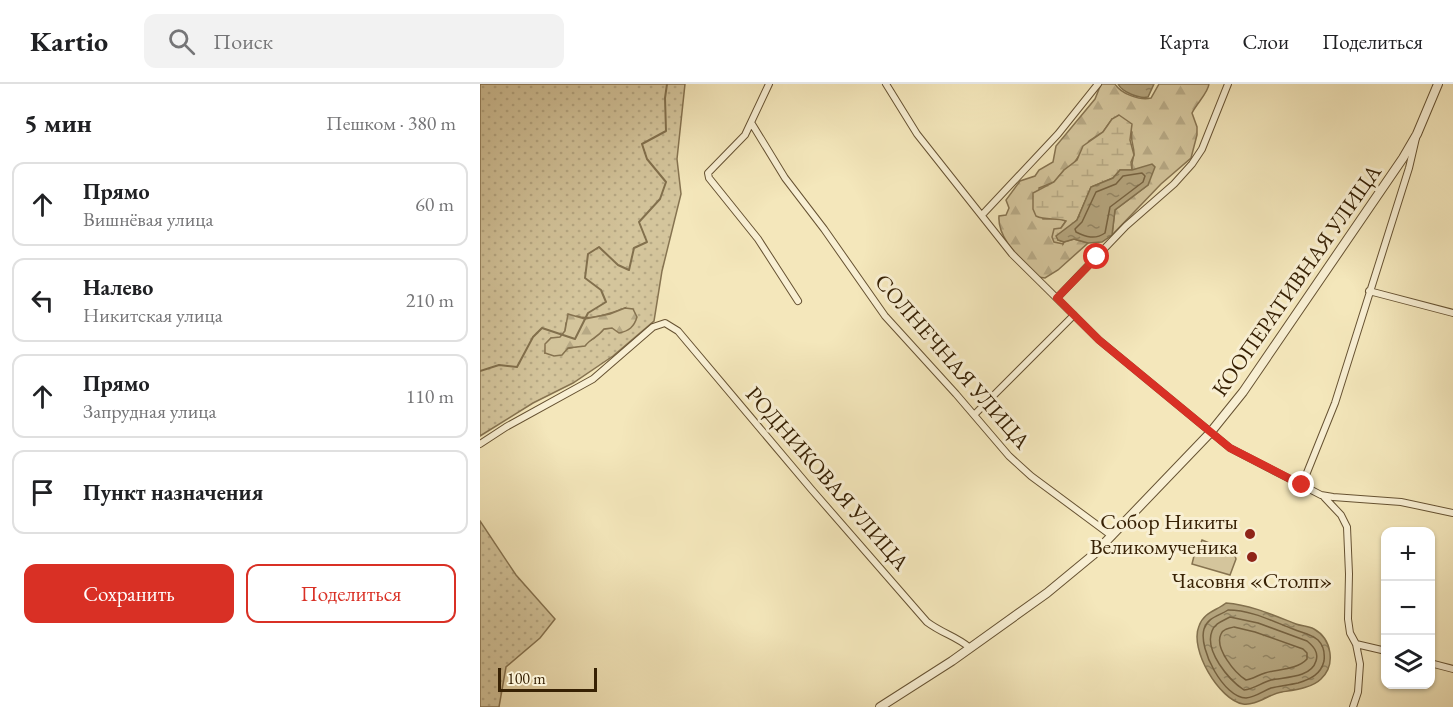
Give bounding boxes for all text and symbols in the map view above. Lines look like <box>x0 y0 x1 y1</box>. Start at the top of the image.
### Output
search box <box>144 14 564 68</box>
text: Kartio <box>30 23 108 59</box>
icon: search <box>165 25 198 58</box>
text: Поиск <box>213 27 273 56</box>
text: Карта <box>1159 28 1209 55</box>
text: Слои <box>1242 28 1289 55</box>
text: Поделиться <box>1322 28 1423 55</box>
text: 5 мин <box>24 106 92 140</box>
text: Пешком · 380 m <box>326 110 456 136</box>
street label: КООПЕРАТИВНАЯ УЛИЦА <box>1205 158 1388 402</box>
text: Прямо <box>83 177 150 206</box>
icon: ahead <box>26 188 59 221</box>
text: 60 m <box>415 191 454 217</box>
text: Вишнёвая улица <box>83 206 213 232</box>
route start <box>1083 243 1109 269</box>
street label: СОЛНЕЧНАЯ УЛИЦА <box>869 268 1037 456</box>
text: Налево <box>83 273 153 302</box>
icon: left <box>26 284 59 317</box>
text: 210 m <box>406 287 454 313</box>
text: Никитская улица <box>83 302 223 328</box>
text: Прямо <box>83 369 150 398</box>
icon: ahead <box>26 380 59 413</box>
street label: РОДНИКОВАЯ УЛИЦА <box>740 380 916 577</box>
text: 110 m <box>406 383 454 409</box>
text: Запрудная улица <box>83 398 217 424</box>
route end <box>1288 471 1314 497</box>
icon: arrive <box>26 476 59 509</box>
text: Пункт назначения <box>83 478 263 507</box>
place label: Собор Никиты Великомученика <box>1090 507 1238 561</box>
marker: Собор Никиты Великомученика <box>1243 527 1257 541</box>
map controls <box>1381 527 1435 689</box>
button: + <box>1381 527 1435 581</box>
marker: Часовня «Столп» <box>1245 550 1259 564</box>
button: Сохранить <box>24 564 234 623</box>
button: Поделиться <box>246 564 456 623</box>
place label: Часовня «Столп» <box>1172 566 1332 595</box>
button: − <box>1381 581 1435 635</box>
button: layers <box>1381 635 1435 689</box>
scale bar <box>498 665 597 692</box>
text: 100 m <box>507 668 546 689</box>

